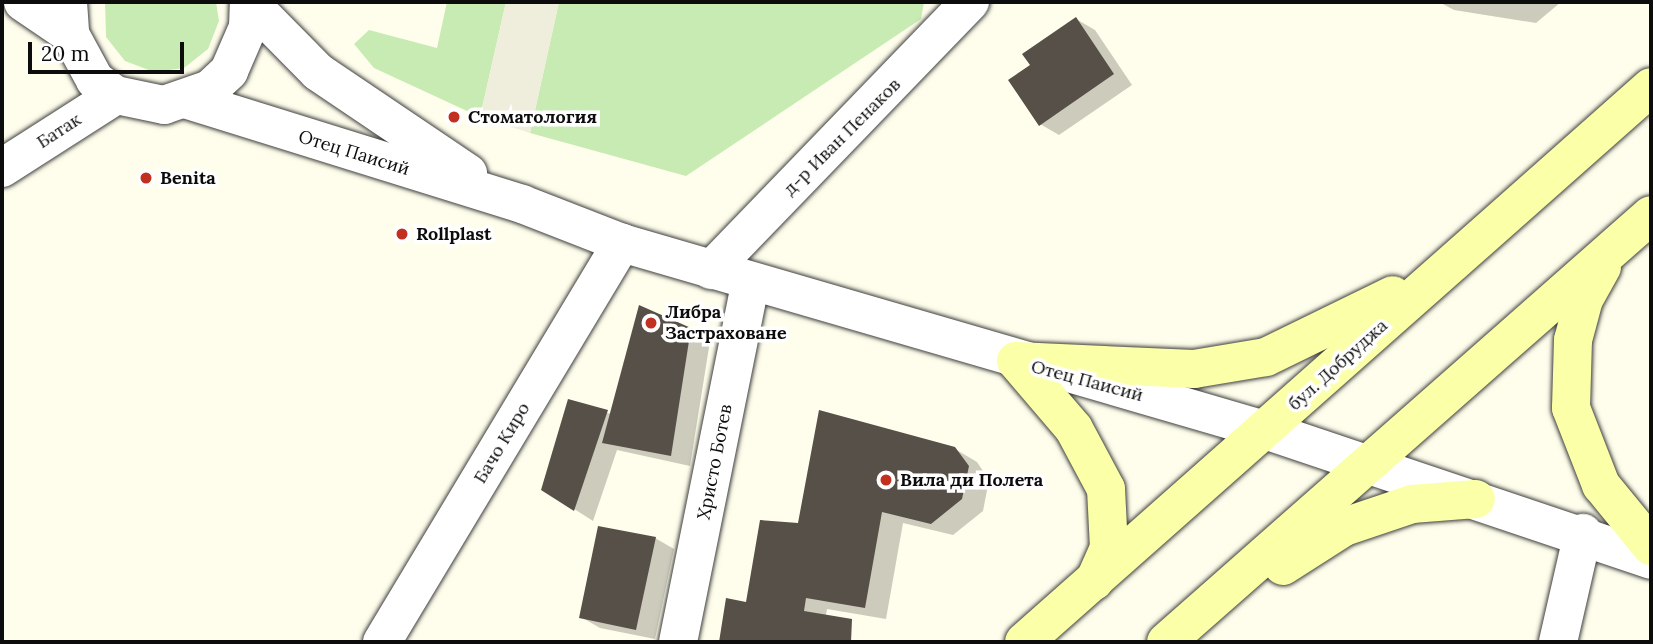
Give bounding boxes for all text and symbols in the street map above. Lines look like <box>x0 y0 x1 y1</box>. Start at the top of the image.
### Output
scale bar <box>32 28 187 72</box>
text: 20 m <box>41 40 90 67</box>
street label: д-р Иван Пенаков <box>779 74 905 200</box>
place label: Стоматология <box>468 106 597 128</box>
street label: Батак <box>33 109 85 153</box>
marker: Стоматология <box>446 109 462 125</box>
street label: Отец Паисий <box>296 126 412 180</box>
place label: Benita <box>160 167 216 189</box>
marker: Benita <box>138 170 154 186</box>
place label: Rollplast <box>416 223 491 245</box>
marker: Rollplast <box>394 226 410 242</box>
place label: Либра Застраховане <box>665 302 787 344</box>
marker: Либра Застраховане <box>643 315 659 331</box>
street label: бул. Добруджа <box>1284 315 1392 415</box>
street label: Отец Паисий <box>1029 356 1145 406</box>
street label: Бачо Киро <box>469 399 535 487</box>
street label: Христо Ботев <box>693 402 737 522</box>
place label: Вила ди Полета <box>900 469 1043 491</box>
marker: Вила ди Полета <box>878 472 894 488</box>

